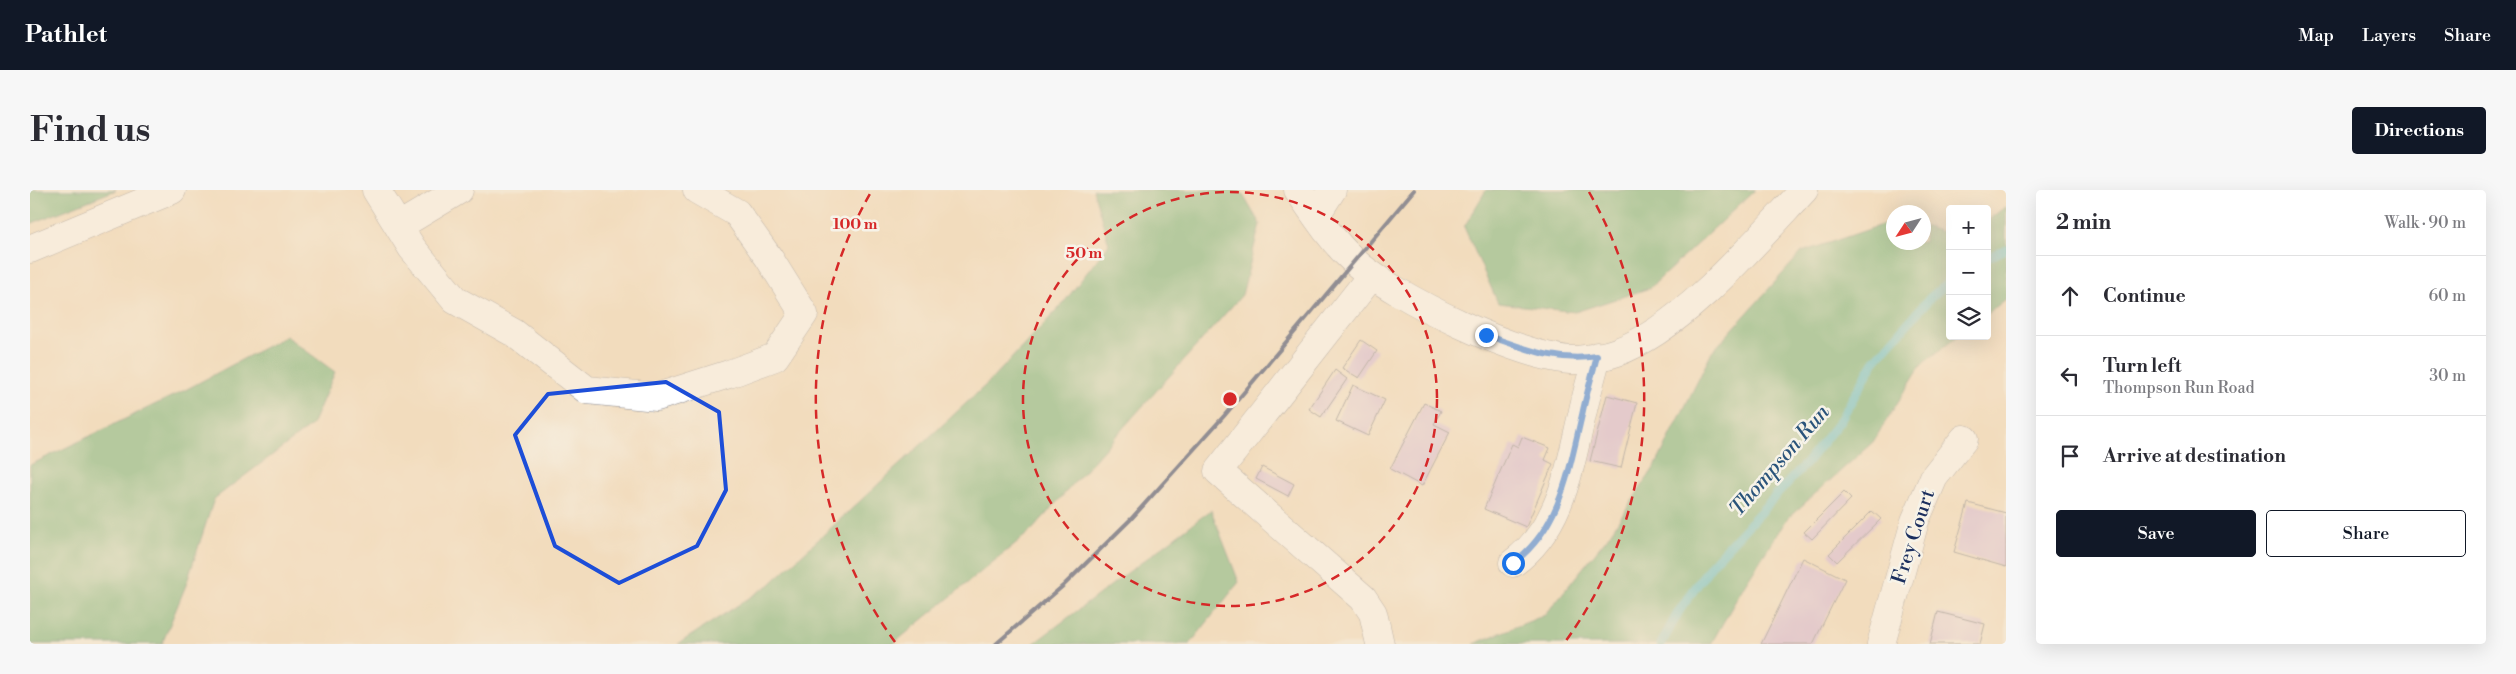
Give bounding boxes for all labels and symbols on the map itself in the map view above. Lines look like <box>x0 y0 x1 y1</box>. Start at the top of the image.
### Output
north arrow <box>1886 205 1931 250</box>
text: 100 m <box>833 215 878 234</box>
text: 50 m <box>1066 244 1102 263</box>
route end <box>1475 324 1498 347</box>
centre of rings <box>1221 390 1239 408</box>
water label: Thompson Run <box>1724 400 1836 522</box>
street label: Frey Court <box>1887 487 1941 587</box>
route start <box>1502 552 1525 575</box>

